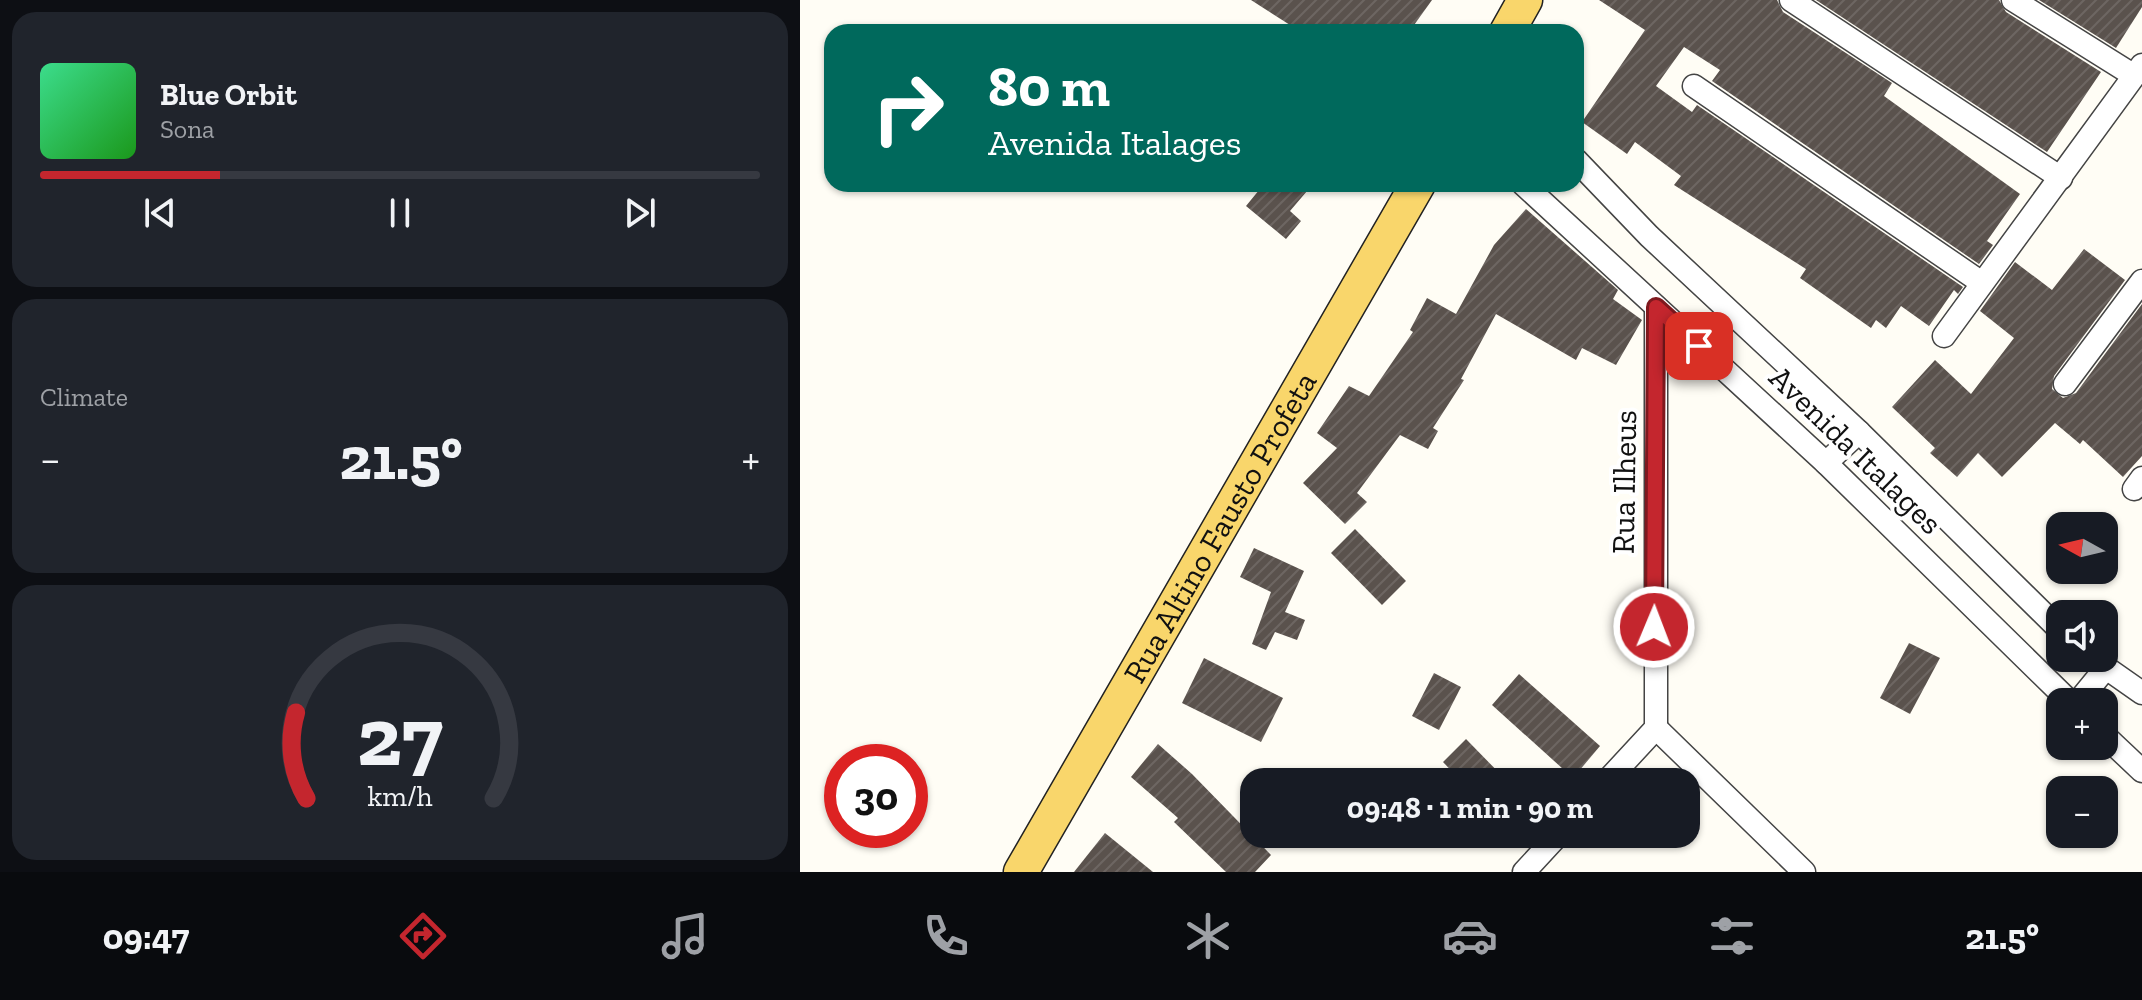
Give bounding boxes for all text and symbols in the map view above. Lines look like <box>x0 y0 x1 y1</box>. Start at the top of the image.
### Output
text: 80 m <box>988 53 1110 120</box>
icon: right <box>856 56 960 160</box>
text: Blue Orbit <box>160 77 297 113</box>
text: Sona <box>160 113 215 145</box>
text: Avenida Italages <box>988 121 1241 164</box>
icon: previous <box>138 191 182 235</box>
icon: pause <box>378 191 422 235</box>
icon: next <box>618 191 662 235</box>
pin <box>1665 312 1733 380</box>
icon: arrive <box>1677 324 1721 368</box>
street label: Avenida Italages <box>1762 358 1950 542</box>
street label: Rua Altino Fausto Profeta <box>1115 365 1325 690</box>
text: Climate <box>40 381 128 413</box>
street label: Rua Ilheus <box>1604 410 1644 554</box>
text: 21.5° <box>339 422 463 494</box>
text: − <box>40 432 61 485</box>
text: + <box>741 432 760 485</box>
north arrow <box>2046 512 2118 584</box>
map controls <box>2046 512 2118 848</box>
position arrow <box>1612 585 1696 669</box>
button: sound <box>2046 600 2118 672</box>
text: 27 <box>357 685 443 785</box>
button: + <box>2046 688 2118 760</box>
speed limit sign: 30 <box>824 744 928 848</box>
button: − <box>2046 776 2118 848</box>
text: km/h <box>367 779 433 813</box>
text: 09:48 · 1 min · 90 m <box>1347 790 1593 826</box>
icon: directions <box>395 908 451 964</box>
icon: music <box>657 908 713 964</box>
icon: phone <box>918 908 974 964</box>
icon: climate <box>1180 908 1236 964</box>
icon: car <box>1442 908 1498 964</box>
icon: filters <box>1704 908 1760 964</box>
text: 09:47 <box>103 915 189 958</box>
text: 21.5° <box>1965 915 2039 958</box>

